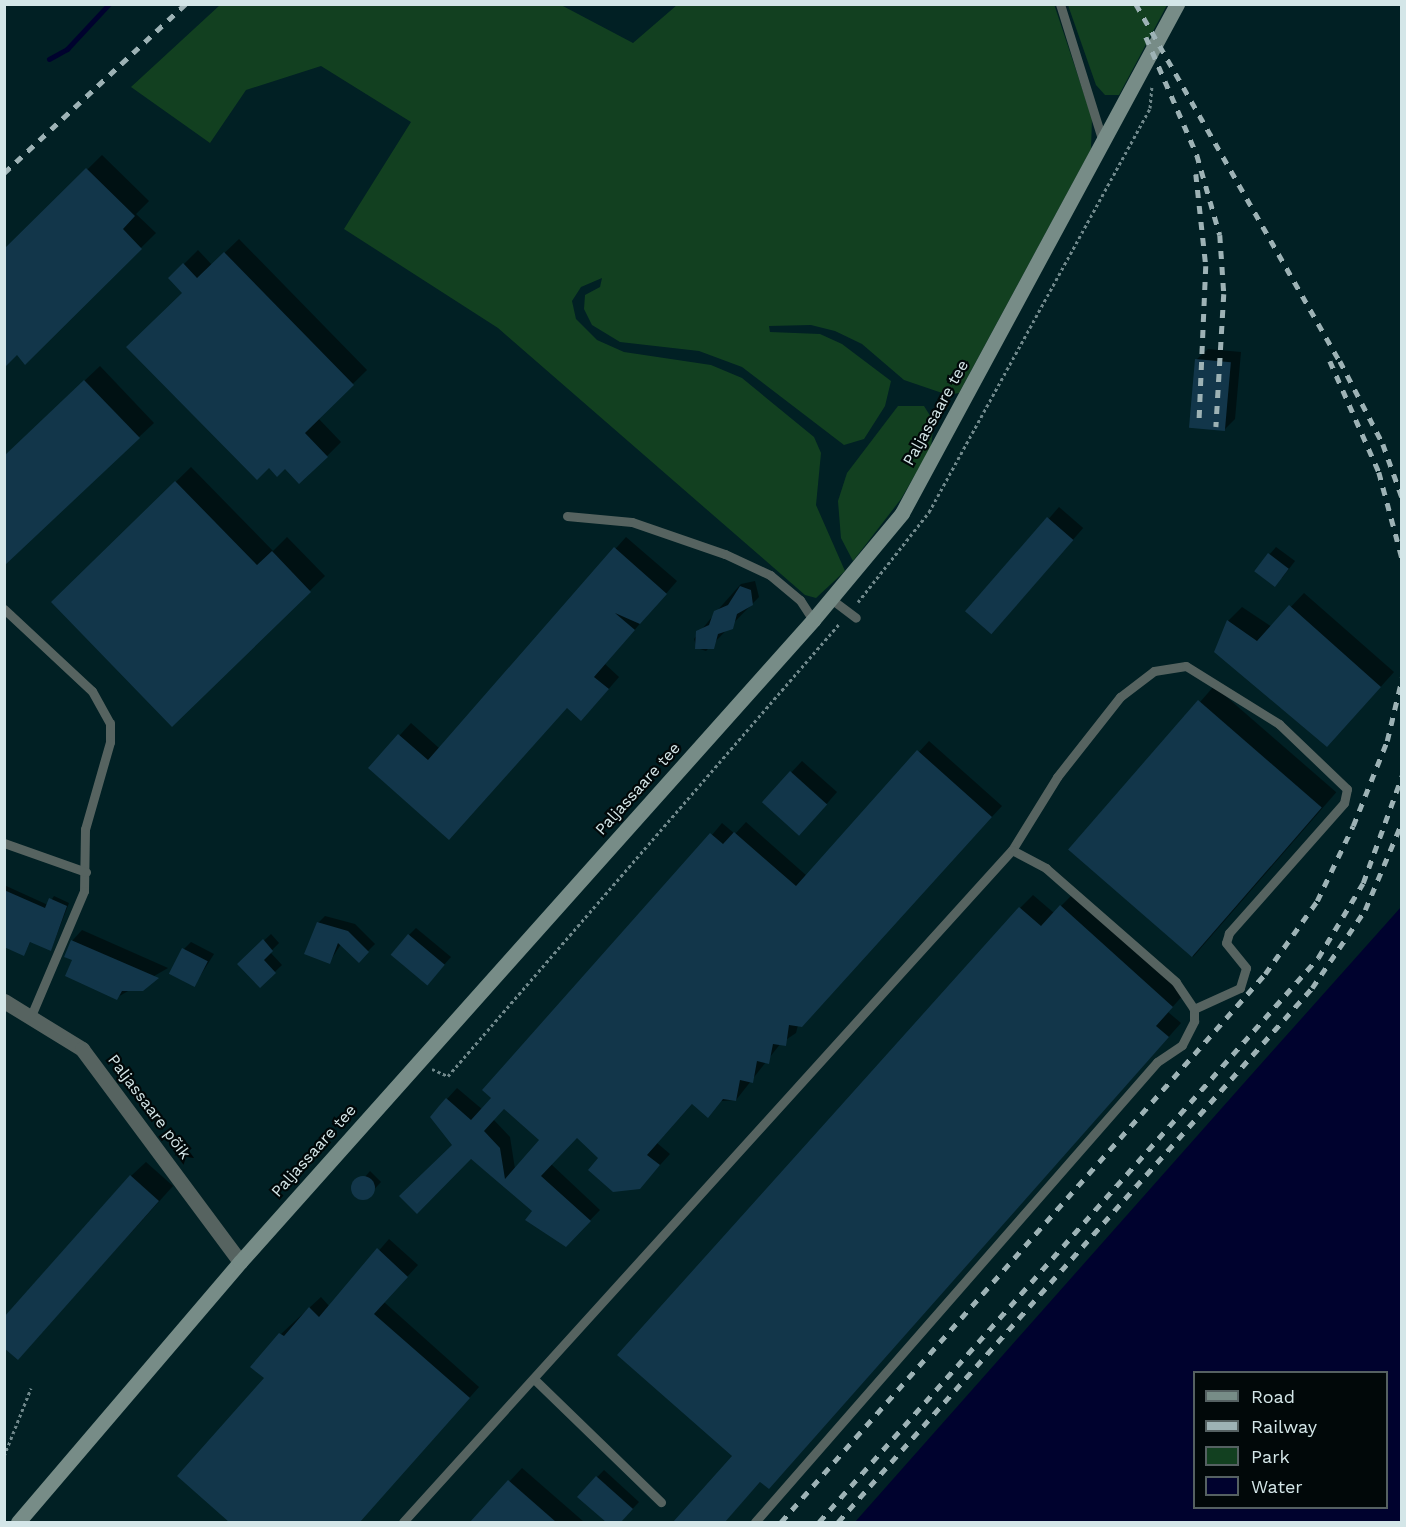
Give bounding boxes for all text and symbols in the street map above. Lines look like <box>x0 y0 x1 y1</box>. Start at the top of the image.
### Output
street label: Paljassaare tee <box>899 357 973 469</box>
street label: Paljassaare tee <box>591 739 685 839</box>
street label: Paljassaare põik <box>103 1051 195 1163</box>
street label: Paljassaare tee <box>267 1101 361 1201</box>
legend <box>1193 1371 1388 1509</box>
text: Road <box>1251 1386 1295 1407</box>
text: Railway <box>1251 1416 1317 1437</box>
text: Park <box>1251 1446 1290 1467</box>
text: Water <box>1251 1476 1303 1497</box>

